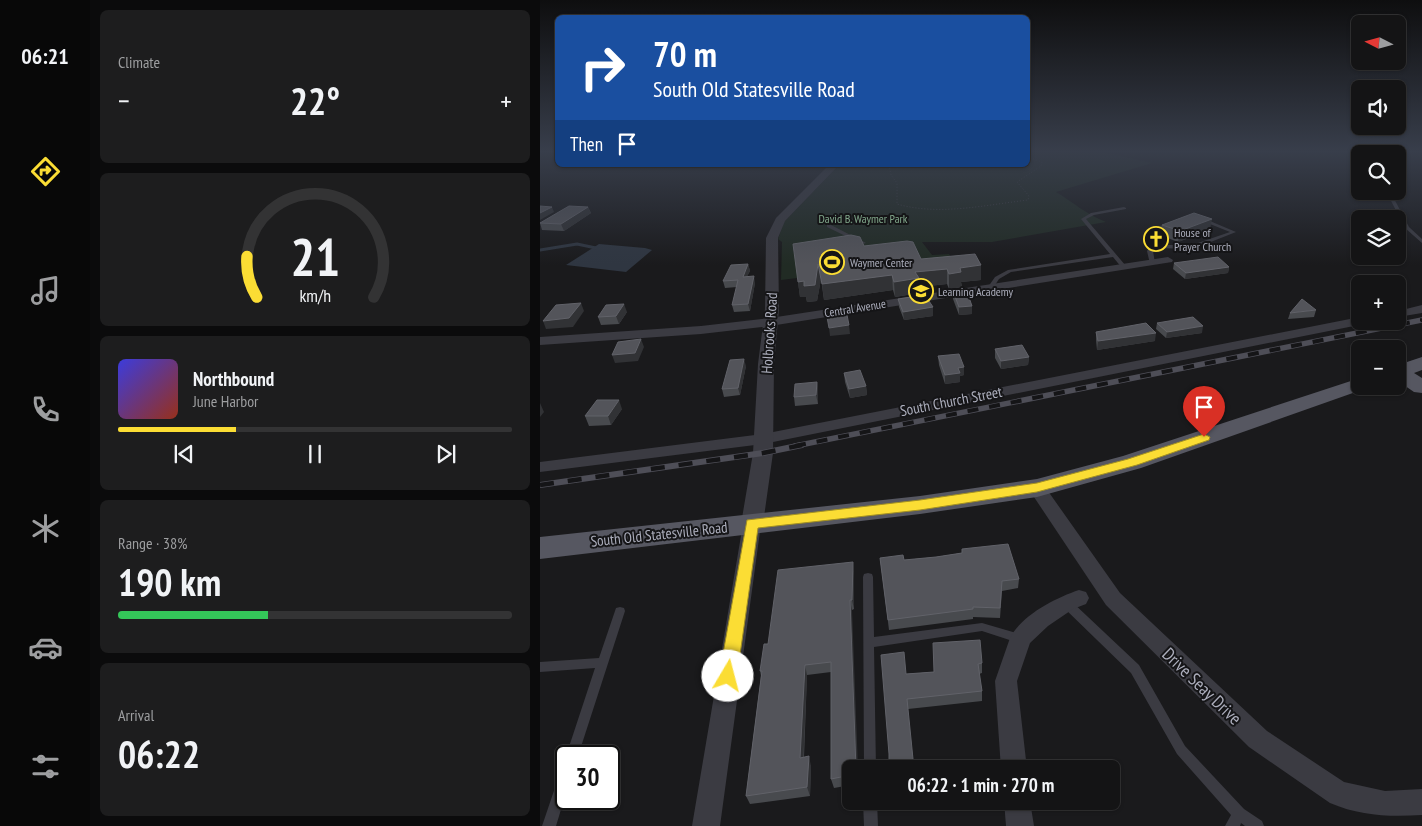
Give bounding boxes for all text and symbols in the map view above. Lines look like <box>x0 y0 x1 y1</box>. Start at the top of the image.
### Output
north arrow <box>1351 15 1406 70</box>
map controls <box>1351 15 1406 395</box>
text: 70 m <box>653 31 717 77</box>
icon: right <box>570 35 635 100</box>
text: 06:21 <box>21 42 69 70</box>
text: Climate <box>118 52 160 72</box>
text: South Old Statesville Road <box>653 75 855 103</box>
text: 22° <box>290 76 340 125</box>
button: sound <box>1351 80 1406 135</box>
text: − <box>118 82 130 119</box>
text: + <box>500 82 512 119</box>
icon: arrive <box>613 130 641 158</box>
text: Then <box>570 132 603 156</box>
button: search <box>1351 145 1406 200</box>
icon: directions <box>28 154 63 189</box>
button: layers <box>1351 210 1406 265</box>
park label: David B. Waymer Park <box>819 211 908 226</box>
text: 21 <box>290 223 340 290</box>
place label: House of Prayer Church <box>1174 225 1231 254</box>
church icon: House of Prayer Church <box>1143 226 1169 252</box>
sports icon: Waymer Center <box>819 249 845 275</box>
place label: Waymer Center <box>850 255 913 270</box>
icon: music <box>28 273 63 308</box>
button: + <box>1351 275 1406 330</box>
school or university icon: Learning Academy <box>908 278 934 304</box>
text: km/h <box>299 284 331 307</box>
place label: Learning Academy <box>938 284 1014 299</box>
street label: Holbrooks Road <box>757 292 781 374</box>
street label: Central Avenue <box>823 296 887 320</box>
button: − <box>1351 340 1406 395</box>
text: Northbound <box>193 367 274 391</box>
street label: South Church Street <box>898 382 1004 420</box>
pin <box>1183 386 1225 437</box>
text: June Harbor <box>193 391 258 411</box>
icon: phone <box>28 392 63 427</box>
icon: arrive <box>1190 393 1218 421</box>
icon: previous <box>170 440 198 468</box>
icon: pause <box>301 440 329 468</box>
icon: next <box>432 440 460 468</box>
icon: climate <box>28 511 63 546</box>
street label: South Old Statesville Road <box>590 517 728 551</box>
text: Range · 38% <box>118 533 187 553</box>
text: 190 km <box>118 557 221 606</box>
icon: car <box>28 630 63 665</box>
street label: Drive Seay Drive <box>1157 642 1247 730</box>
position arrow <box>701 649 753 701</box>
text: Arrival <box>118 705 154 725</box>
text: 06:22 <box>118 729 200 778</box>
speed limit sign: 30 <box>555 745 620 810</box>
icon: filters <box>28 749 63 784</box>
text: 06:22 · 1 min · 270 m <box>908 773 1054 797</box>

